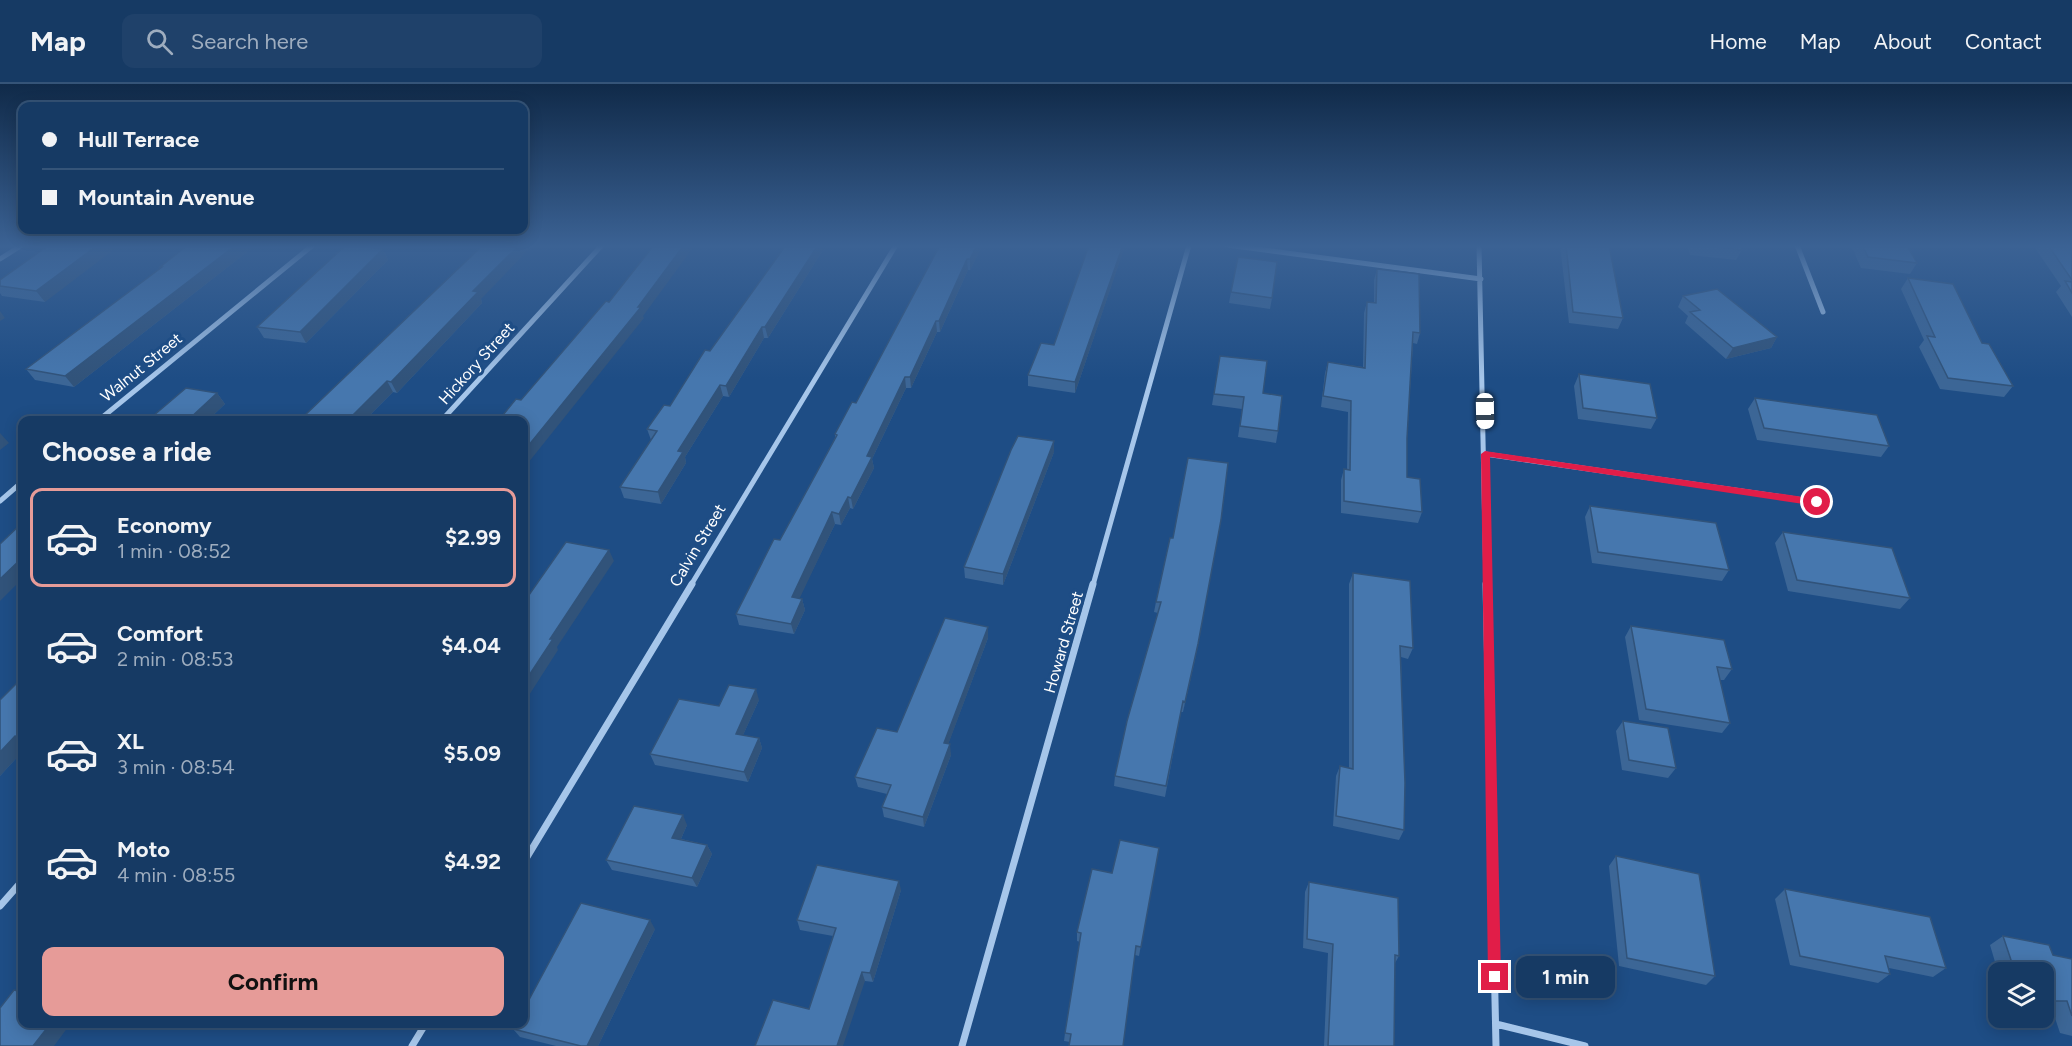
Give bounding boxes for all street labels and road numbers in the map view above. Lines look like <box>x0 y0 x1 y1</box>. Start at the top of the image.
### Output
street label: Hickory Street <box>435 318 518 408</box>
street label: Walnut Street <box>97 329 186 406</box>
street label: Calvin Street <box>665 501 730 590</box>
street label: Howard Street <box>1040 589 1087 695</box>

